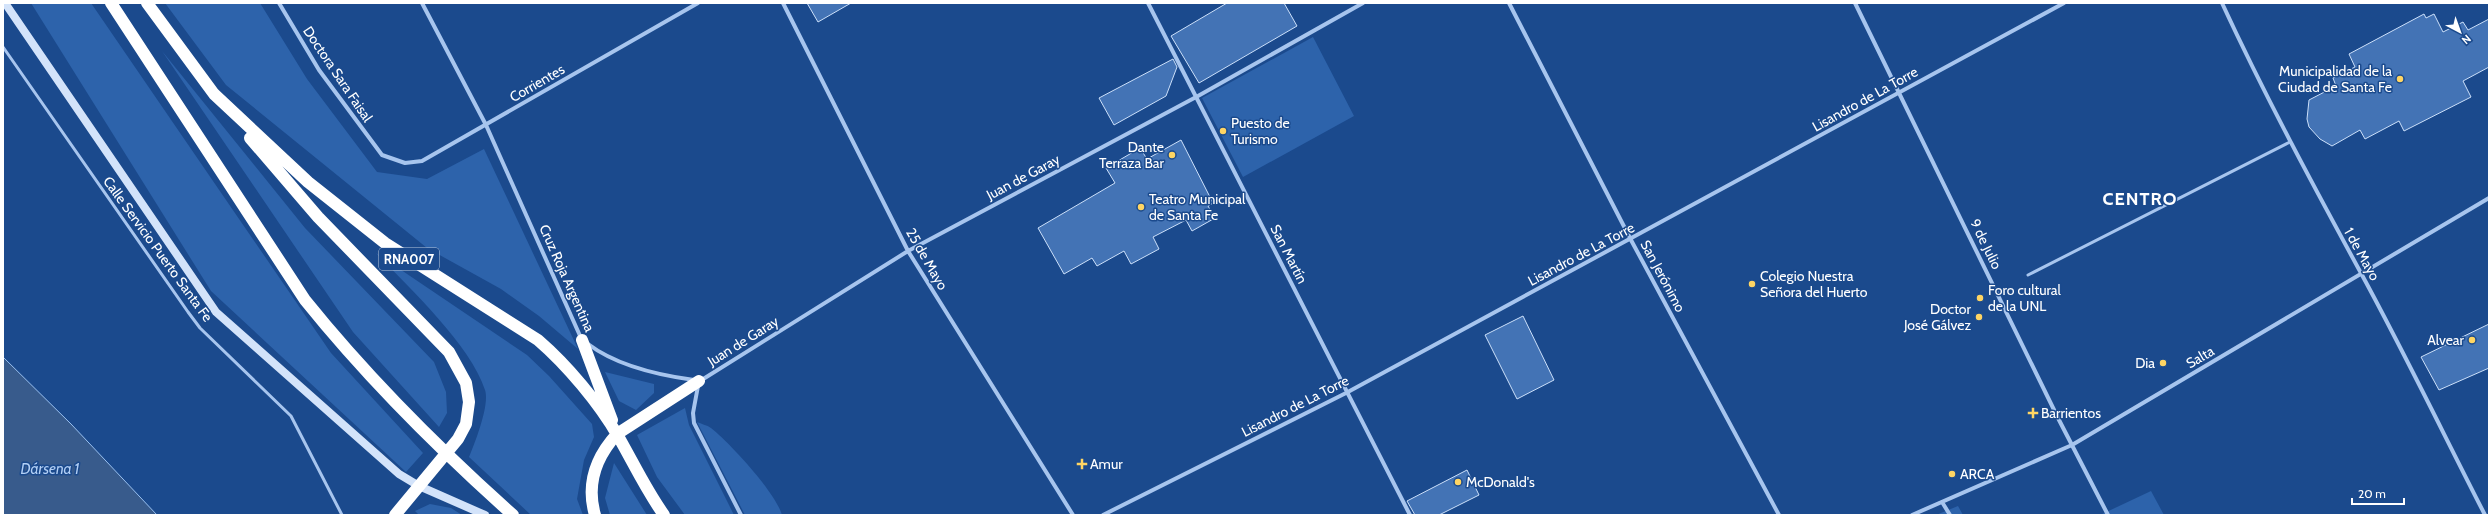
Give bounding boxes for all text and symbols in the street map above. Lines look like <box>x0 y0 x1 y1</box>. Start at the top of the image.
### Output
north arrow <box>2440 12 2480 52</box>
street label: Doctora Sara Faisal <box>299 23 377 126</box>
text: N <box>2459 32 2474 47</box>
street label: Corrientes <box>506 60 568 106</box>
place label: Municipalidad de la Ciudad de Santa Fe <box>2278 62 2392 96</box>
street label: Lisandro de La Torre <box>1809 63 1921 135</box>
marker: Municipalidad de la Ciudad de Santa Fe <box>2395 74 2405 84</box>
place label: Puesto de Turismo <box>1231 114 1290 148</box>
marker: Puesto de Turismo <box>1218 126 1228 136</box>
place label: Dante Terraza Bar <box>1099 138 1165 172</box>
street label: Juan de Garay <box>982 150 1063 204</box>
marker: Dante Terraza Bar <box>1167 150 1177 160</box>
street label: Calle Servicio Puerto Santa Fe <box>99 173 217 325</box>
district label: CENTRO <box>2103 188 2177 210</box>
place label: Teatro Municipal de Santa Fe <box>1149 190 1246 224</box>
marker: Teatro Municipal de Santa Fe <box>1136 202 1146 212</box>
street label: 9 de Julio <box>1966 216 2006 272</box>
street label: Lisandro de La Torre <box>1525 218 1637 290</box>
street label: Cruz Roja Argentina <box>535 221 599 335</box>
street label: San Martín <box>1266 221 1312 287</box>
street label: 1 de Mayo <box>2340 224 2384 284</box>
street label: 25 de Mayo <box>902 225 952 293</box>
street label: San Jerónimo <box>1636 237 1690 315</box>
road number: RNA007 <box>379 248 439 270</box>
place label: Colegio Nuestra Señora del Huerto <box>1760 267 1868 301</box>
marker: Colegio Nuestra Señora del Huerto <box>1747 279 1757 289</box>
place label: Foro cultural de la UNL <box>1988 281 2062 315</box>
marker: Foro cultural de la UNL <box>1975 293 1985 303</box>
place label: Doctor José Gálvez <box>1903 300 1972 334</box>
street label: Juan de Garay <box>703 312 782 370</box>
marker: Doctor José Gálvez <box>1974 312 1984 322</box>
place label: Alvear <box>2427 331 2465 349</box>
marker: Alvear <box>2467 335 2477 345</box>
street label: Salta <box>2183 342 2218 372</box>
place label: Dia <box>2135 354 2155 372</box>
marker: Dia <box>2158 358 2168 368</box>
street label: Lisandro de La Torre <box>1238 371 1352 441</box>
place label: Barrientos <box>2041 404 2101 422</box>
marker: Barrientos <box>2028 408 2038 418</box>
place label: Amur <box>1090 455 1123 473</box>
marker: Amur <box>1077 459 1087 469</box>
water label: Dársena 1 <box>21 460 80 478</box>
place label: ARCA <box>1960 465 1995 483</box>
marker: ARCA <box>1947 469 1957 479</box>
place label: McDonald's <box>1466 473 1535 491</box>
marker: McDonald's <box>1453 477 1463 487</box>
scale bar <box>2352 480 2404 506</box>
text: 20 m <box>2358 486 2386 501</box>

